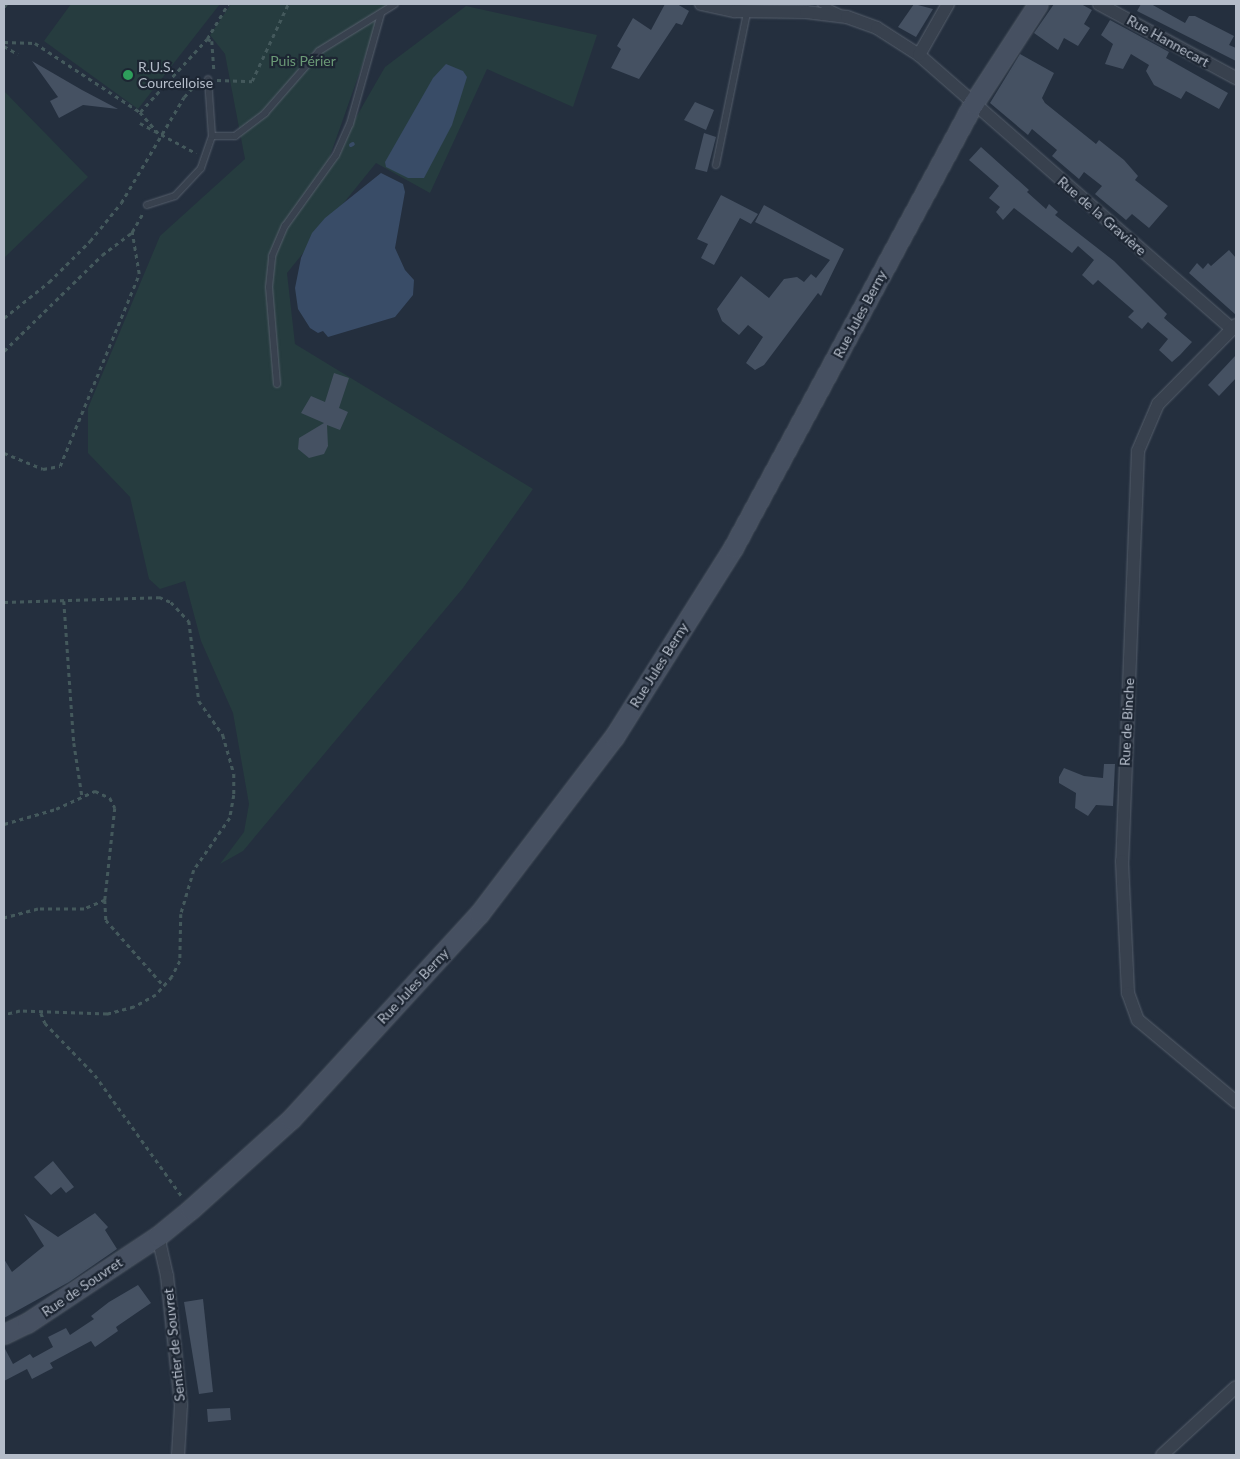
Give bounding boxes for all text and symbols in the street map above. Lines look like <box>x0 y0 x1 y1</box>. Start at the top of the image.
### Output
street label: Rue Hannecart <box>1124 11 1212 71</box>
park label: Puis Périer <box>270 53 336 69</box>
place label: R.U.S. Courcelloise <box>138 59 213 92</box>
marker: R.U.S. Courcelloise <box>122 69 134 81</box>
street label: Rue de la Gravière <box>1054 173 1150 259</box>
street label: Rue Jules Berny <box>830 267 890 361</box>
street label: Rue Jules Berny <box>626 619 692 711</box>
street label: Rue de Binche <box>1116 678 1138 766</box>
street label: Rue Jules Berny <box>374 945 452 1027</box>
street label: Rue de Souvret <box>38 1254 126 1320</box>
street label: Sentier de Souvret <box>160 1288 188 1402</box>

